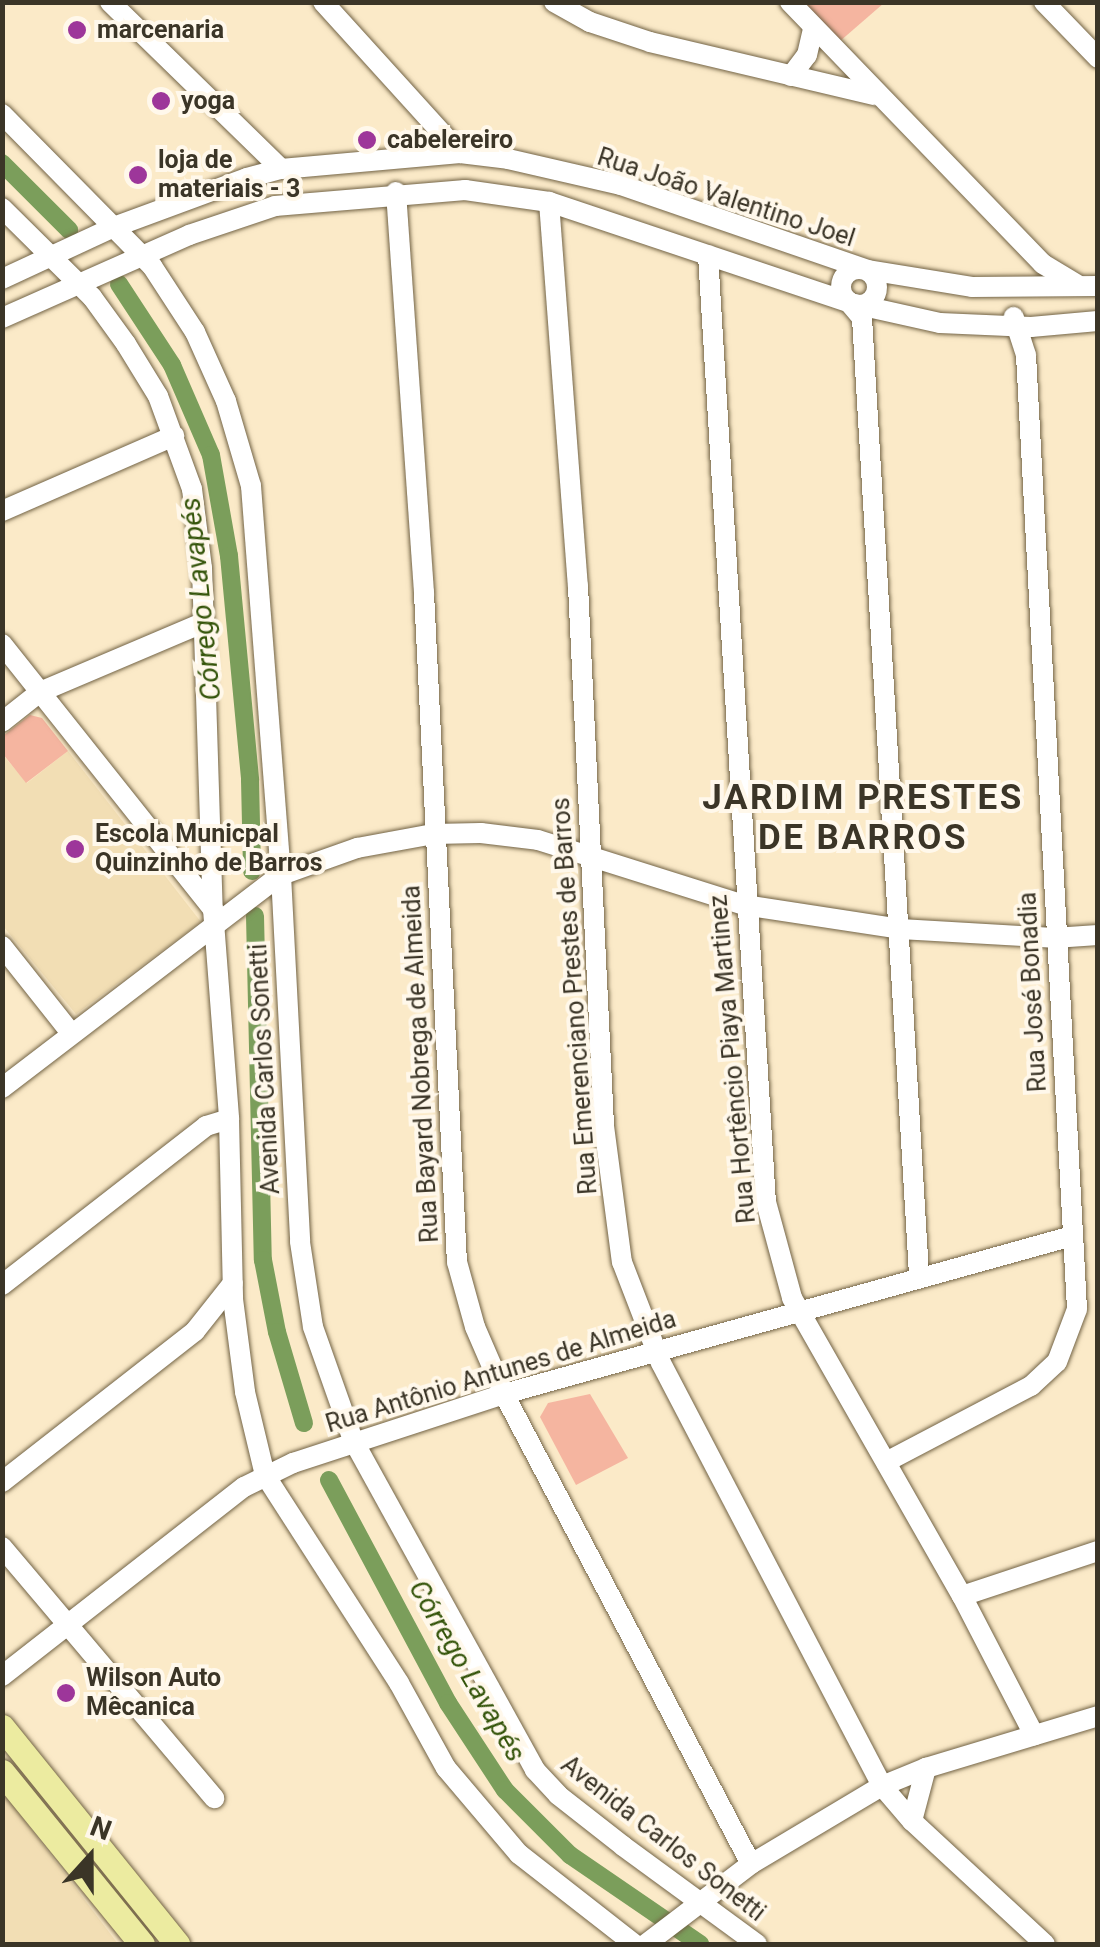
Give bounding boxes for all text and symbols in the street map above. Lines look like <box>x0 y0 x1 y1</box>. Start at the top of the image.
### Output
place label: marcenaria <box>97 15 224 45</box>
marker: marcenaria <box>66 19 88 41</box>
place label: yoga <box>181 86 235 116</box>
marker: yoga <box>150 90 172 112</box>
place label: cabelereiro <box>387 125 513 155</box>
marker: cabelereiro <box>356 129 378 151</box>
street label: Rua João Valentino Joel <box>593 142 859 254</box>
place label: loja de materiais - 3 <box>158 146 300 205</box>
marker: loja de materiais - 3 <box>127 164 149 186</box>
water label: Córrego Lavapés <box>174 496 228 702</box>
district label: JARDIM PRESTES DE BARROS <box>702 777 1024 859</box>
street label: Rua Emerenciano Prestes de Barros <box>546 796 604 1196</box>
place label: Escola Municpal Quinzinho de Barros <box>95 820 323 879</box>
marker: Escola Municpal Quinzinho de Barros <box>64 838 86 860</box>
street label: Rua Bayard Nobrega de Almeida <box>397 884 445 1244</box>
street label: Rua José Bonadia <box>1013 891 1053 1093</box>
street label: Rua Hortêncio Piaya Martinez <box>704 893 762 1225</box>
street label: Avenida Carlos Sonetti <box>243 943 287 1195</box>
street label: Rua Antônio Antunes de Almeida <box>322 1304 680 1440</box>
water label: Córrego Lavapés <box>401 1574 533 1768</box>
place label: Wilson Auto Mêcanica <box>86 1664 221 1723</box>
marker: Wilson Auto Mêcanica <box>55 1682 77 1704</box>
street label: Avenida Carlos Sonetti <box>555 1750 771 1928</box>
north arrow <box>40 1807 140 1907</box>
text: N <box>86 1810 116 1847</box>

